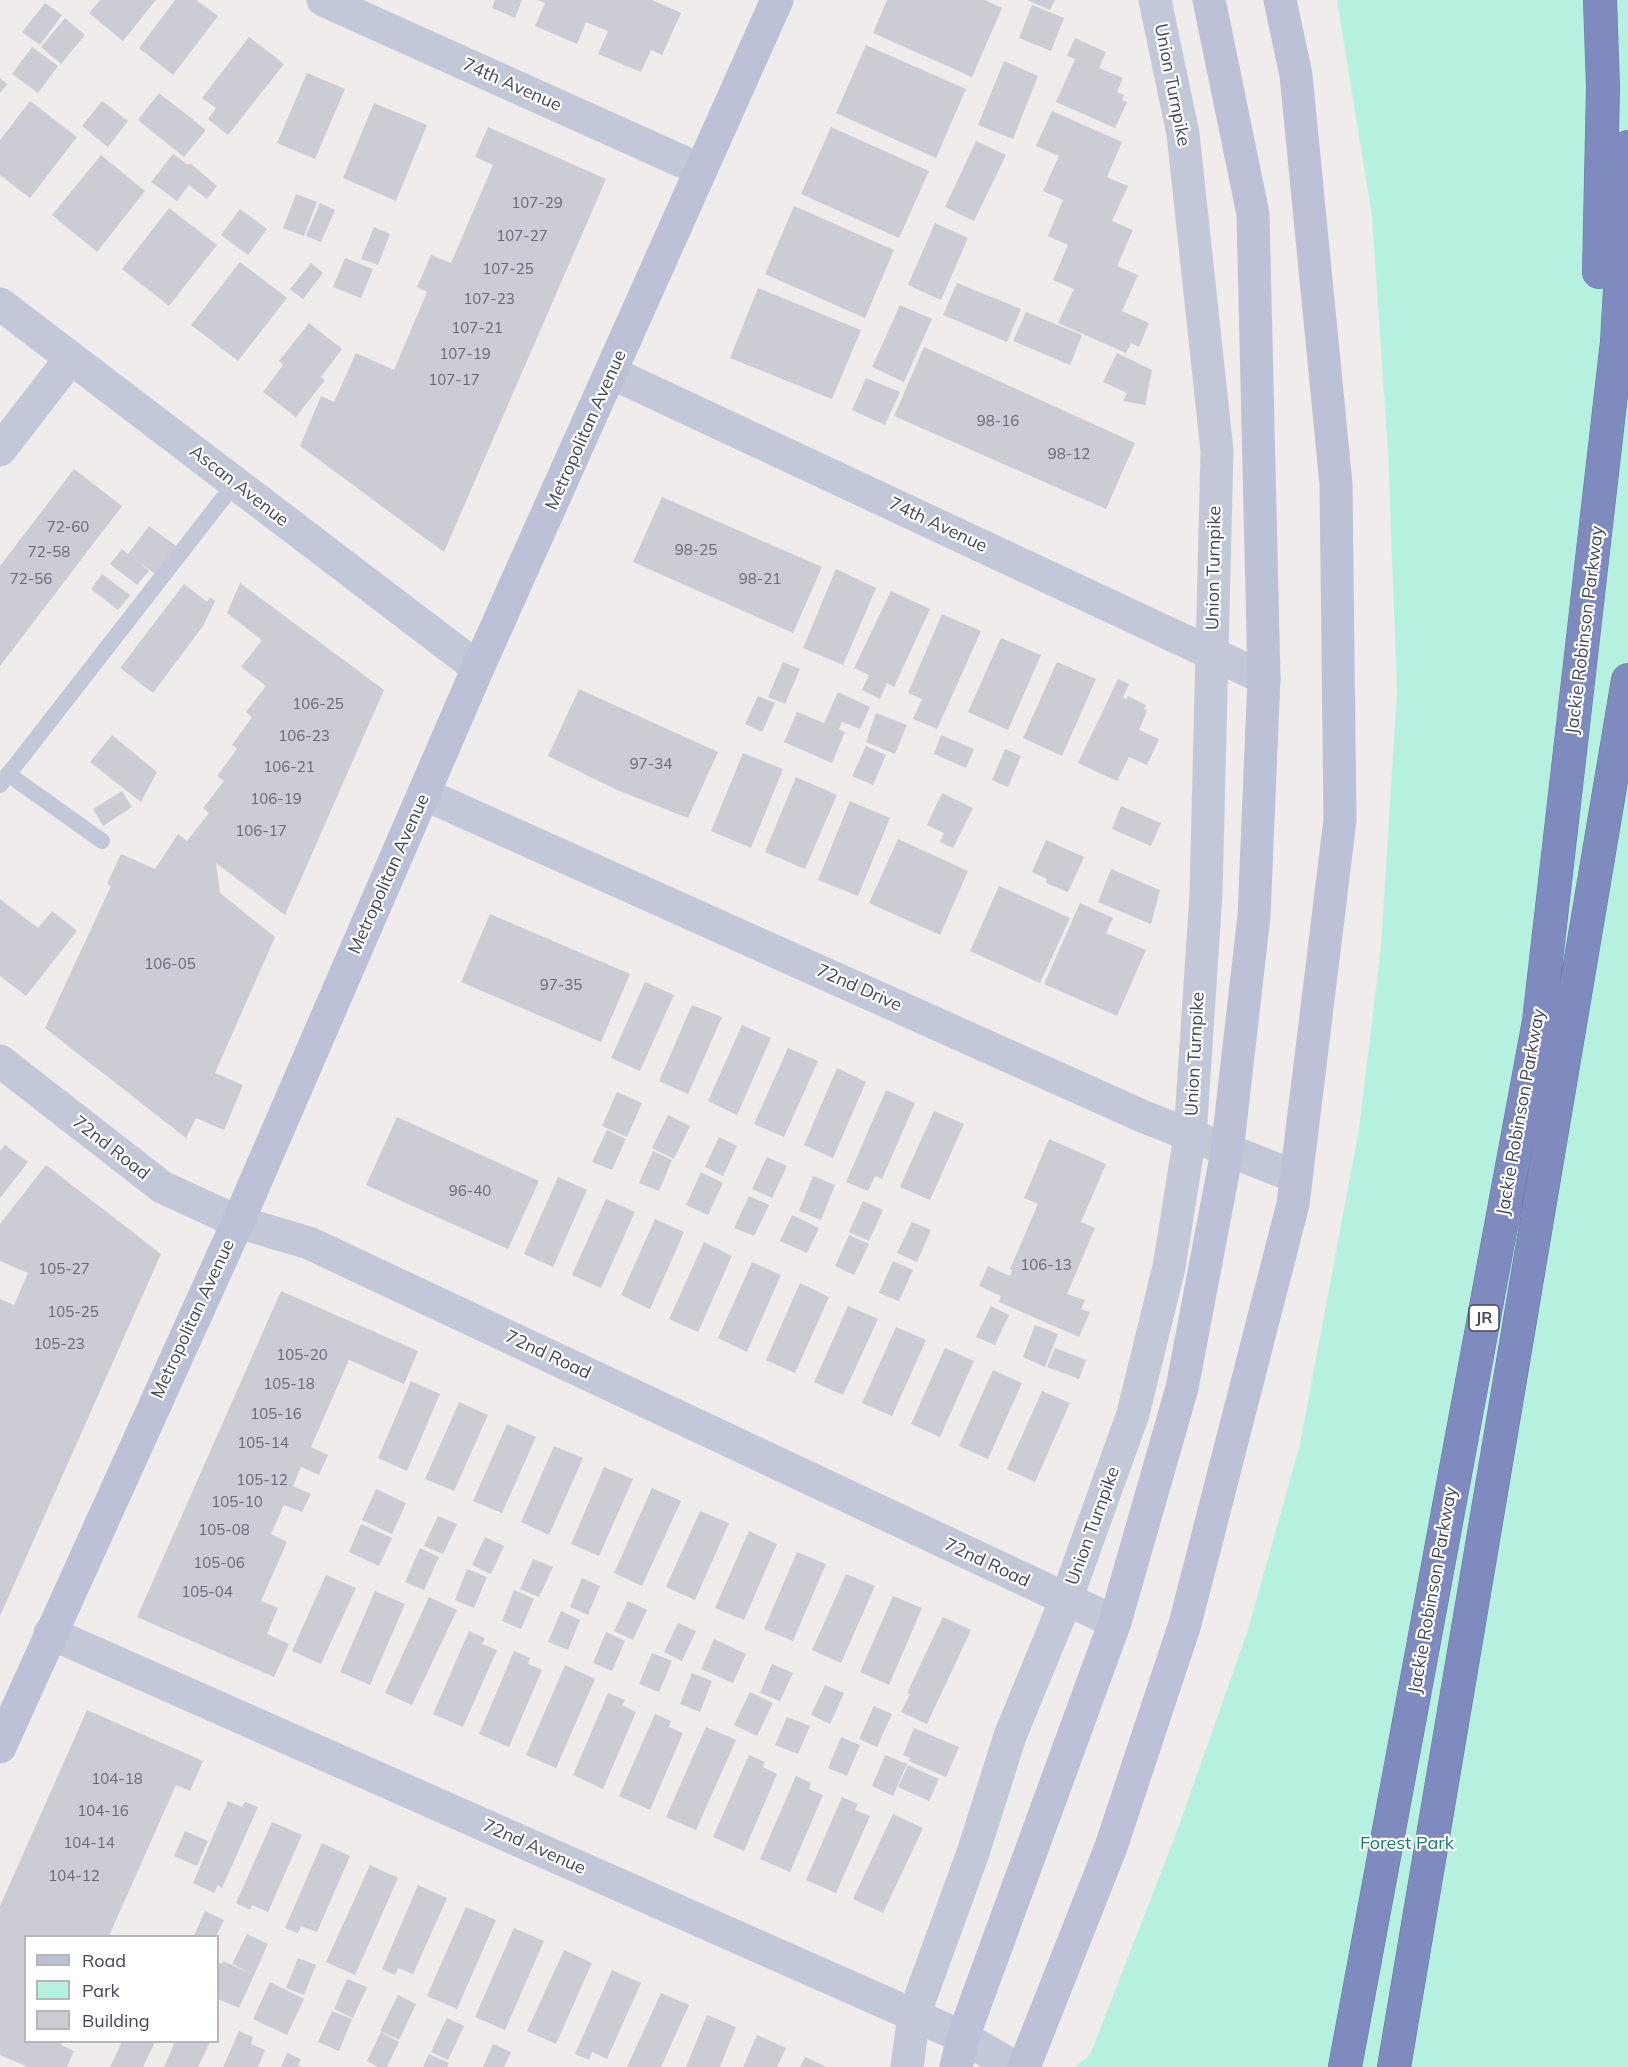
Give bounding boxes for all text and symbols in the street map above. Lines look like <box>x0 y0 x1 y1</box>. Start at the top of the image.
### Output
street label: Union Turnpike <box>1150 22 1194 148</box>
street label: 74th Avenue <box>459 54 565 116</box>
house number: 107-29 <box>511 194 563 212</box>
house number: 107-27 <box>496 227 548 245</box>
house number: 107-25 <box>482 260 534 278</box>
house number: 107-23 <box>463 290 515 308</box>
house number: 107-21 <box>451 319 503 337</box>
house number: 107-19 <box>439 345 491 363</box>
street label: Metropolitan Avenue <box>541 347 631 513</box>
house number: 107-17 <box>428 371 480 389</box>
house number: 98-16 <box>977 412 1019 430</box>
street label: Ascan Avenue <box>185 441 293 531</box>
house number: 98-12 <box>1048 445 1090 463</box>
street label: 74th Avenue <box>885 493 991 557</box>
street label: Union Turnpike <box>1202 506 1226 630</box>
house number: 72-60 <box>47 518 89 536</box>
street label: Jackie Robinson Parkway <box>1562 525 1608 735</box>
house number: 98-25 <box>675 541 717 559</box>
house number: 72-58 <box>28 543 70 561</box>
house number: 72-56 <box>10 570 52 588</box>
house number: 98-21 <box>739 570 781 588</box>
house number: 106-25 <box>292 695 344 713</box>
house number: 106-23 <box>278 727 330 745</box>
house number: 97-34 <box>630 755 672 773</box>
house number: 106-21 <box>263 758 315 776</box>
house number: 106-19 <box>250 790 302 808</box>
street label: Metropolitan Avenue <box>344 791 434 957</box>
house number: 106-17 <box>235 822 287 840</box>
house number: 106-05 <box>144 955 196 973</box>
street label: 72nd Drive <box>813 960 905 1016</box>
house number: 97-35 <box>540 976 582 994</box>
street label: Union Turnpike <box>1181 991 1209 1117</box>
street label: Jackie Robinson Parkway <box>1492 1007 1550 1217</box>
street label: 72nd Road <box>68 1111 154 1185</box>
house number: 96-40 <box>449 1182 491 1200</box>
street label: Metropolitan Avenue <box>147 1236 239 1402</box>
house number: 106-13 <box>1020 1256 1072 1274</box>
house number: 105-27 <box>38 1260 90 1278</box>
house number: 105-25 <box>47 1303 99 1321</box>
road number: JR <box>1469 1305 1499 1331</box>
street label: 72nd Road <box>502 1326 594 1384</box>
house number: 105-23 <box>33 1335 85 1353</box>
house number: 105-20 <box>276 1346 328 1364</box>
house number: 105-18 <box>263 1375 315 1393</box>
house number: 105-16 <box>250 1405 302 1423</box>
house number: 105-14 <box>237 1434 289 1452</box>
street label: Union Turnpike <box>1062 1464 1124 1588</box>
house number: 105-12 <box>236 1471 288 1489</box>
street label: Jackie Robinson Parkway <box>1404 1485 1462 1695</box>
house number: 105-10 <box>211 1493 263 1511</box>
house number: 105-08 <box>198 1521 250 1539</box>
street label: 72nd Road <box>941 1534 1033 1592</box>
house number: 105-06 <box>193 1554 245 1572</box>
house number: 105-04 <box>181 1583 233 1601</box>
house number: 104-18 <box>91 1770 143 1788</box>
house number: 104-16 <box>77 1802 129 1820</box>
street label: 72nd Avenue <box>479 1815 589 1879</box>
park label: Forest Park <box>1360 1833 1454 1855</box>
house number: 104-14 <box>63 1834 115 1852</box>
house number: 104-12 <box>48 1867 100 1885</box>
legend <box>24 1935 219 2043</box>
text: Road <box>82 1949 126 1972</box>
text: Park <box>82 1979 120 2002</box>
text: Building <box>82 2009 150 2032</box>

